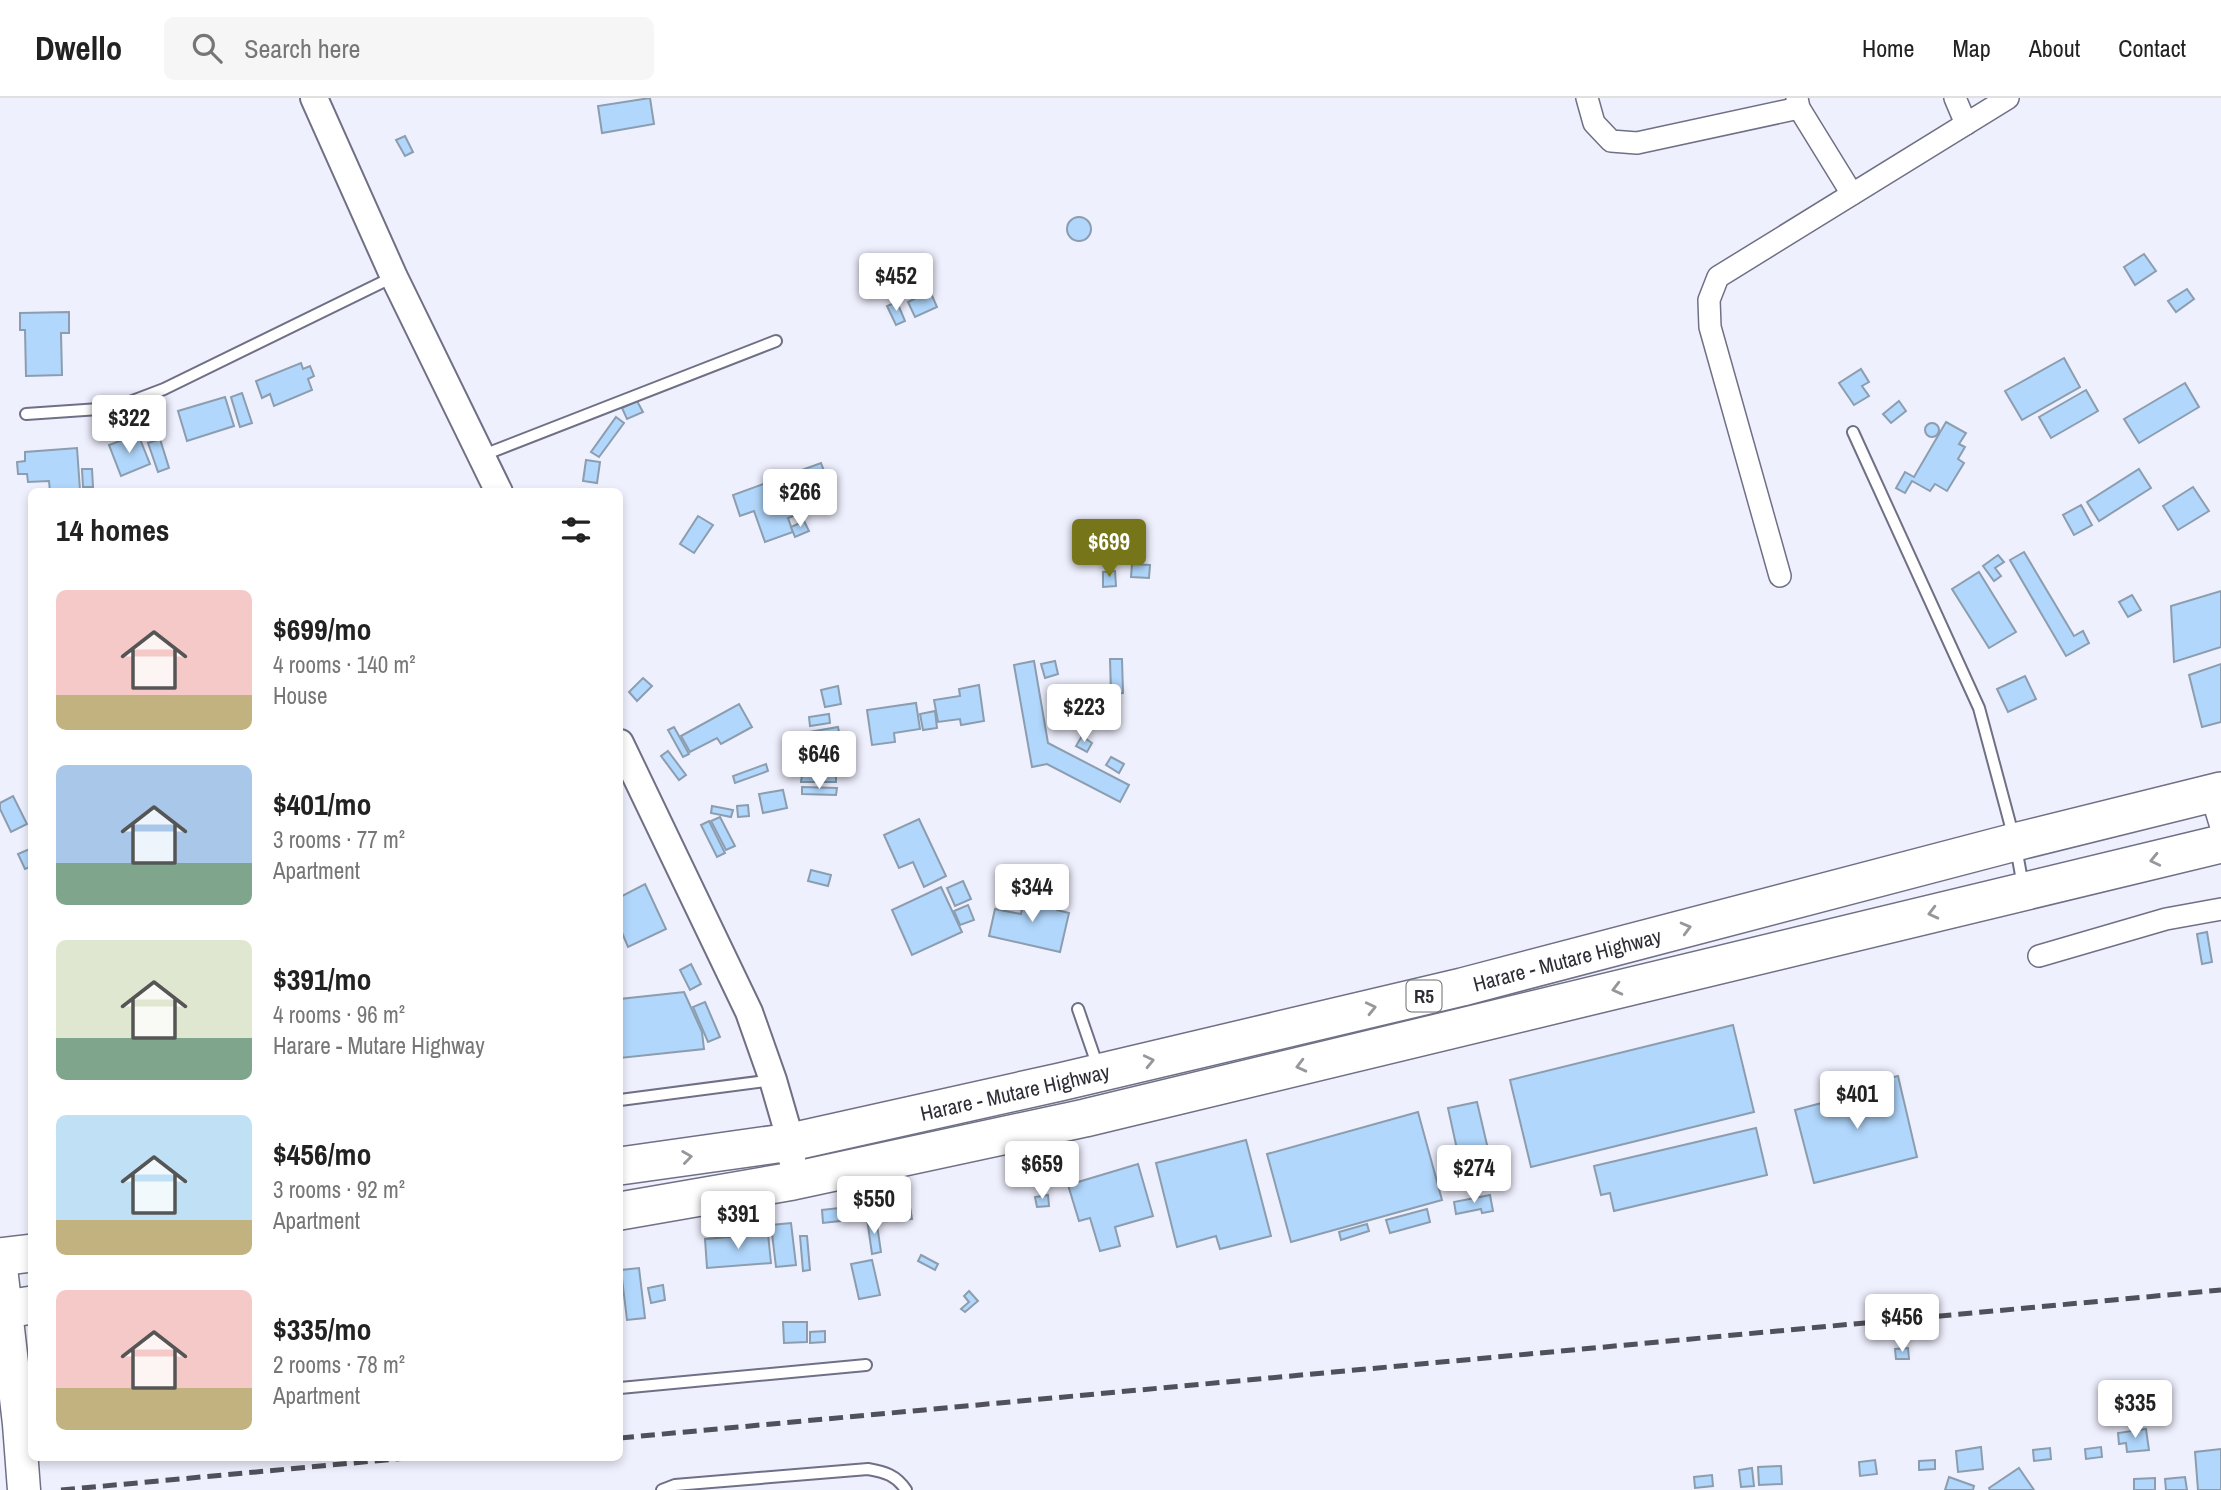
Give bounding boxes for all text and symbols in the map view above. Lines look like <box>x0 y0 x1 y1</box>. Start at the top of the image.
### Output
search box <box>164 17 654 80</box>
text: Dwello <box>35 26 122 70</box>
icon: search <box>188 29 226 67</box>
text: Search here <box>244 31 360 66</box>
text: Home <box>1862 32 1914 64</box>
text: Map <box>1952 32 1991 64</box>
text: About <box>2029 32 2080 64</box>
text: Contact <box>2118 32 2186 64</box>
pin: $452 <box>855 254 937 313</box>
text: $452 <box>875 260 917 291</box>
pin: $322 <box>88 396 170 455</box>
text: $322 <box>108 402 150 433</box>
pin: $266 <box>759 470 841 529</box>
text: $266 <box>779 476 821 507</box>
text: 14 homes <box>56 510 170 550</box>
icon: filters <box>557 511 595 549</box>
pin: $699 <box>1068 519 1150 579</box>
text: $699 <box>1088 526 1130 557</box>
text: $699/mo <box>273 609 371 649</box>
icon: home <box>112 618 196 702</box>
text: 4 rooms · 140 m² <box>273 649 416 680</box>
text: House <box>273 680 328 711</box>
pin: $223 <box>1043 684 1125 744</box>
text: $223 <box>1063 691 1105 722</box>
pin: $646 <box>778 732 860 791</box>
text: $646 <box>798 738 840 769</box>
text: $401/mo <box>273 784 371 824</box>
icon: home <box>112 793 196 877</box>
text: 3 rooms · 77 m² <box>273 824 405 855</box>
one-way arrow <box>2149 851 2161 866</box>
text: Apartment <box>273 855 360 886</box>
pin: $344 <box>991 864 1073 924</box>
text: $344 <box>1011 871 1053 902</box>
one-way arrow <box>1927 905 1939 919</box>
street label: Harare - Mutare Highway <box>1470 921 1665 998</box>
one-way arrow <box>1680 922 1692 936</box>
text: $391/mo <box>273 959 371 999</box>
icon: home <box>112 968 196 1052</box>
road number: R5 <box>1406 980 1442 1012</box>
one-way arrow <box>1611 981 1623 995</box>
text: 4 rooms · 96 m² <box>273 999 405 1030</box>
one-way arrow <box>1365 1002 1377 1017</box>
text: Harare - Mutare Highway <box>273 1030 485 1061</box>
one-way arrow <box>1143 1055 1155 1069</box>
street label: Harare - Mutare Highway <box>917 1056 1113 1127</box>
one-way arrow <box>1295 1058 1307 1072</box>
pin: $401 <box>1816 1072 1898 1131</box>
text: $401 <box>1836 1078 1878 1109</box>
text: $456/mo <box>273 1134 371 1174</box>
pin: $659 <box>1001 1142 1083 1201</box>
icon: home <box>112 1143 196 1227</box>
pin: $274 <box>1433 1146 1515 1205</box>
text: $659 <box>1021 1148 1063 1179</box>
one-way arrow <box>681 1149 693 1164</box>
text: $274 <box>1453 1152 1495 1183</box>
text: 3 rooms · 92 m² <box>273 1174 405 1205</box>
pin: $550 <box>833 1176 915 1236</box>
text: $550 <box>853 1183 895 1214</box>
pin: $391 <box>697 1192 779 1251</box>
text: $391 <box>717 1198 759 1229</box>
text: Apartment <box>273 1205 360 1236</box>
pin: $456 <box>1861 1294 1943 1354</box>
text: $456 <box>1881 1301 1923 1332</box>
text: $335/mo <box>273 1309 371 1349</box>
icon: home <box>112 1318 196 1402</box>
text: 2 rooms · 78 m² <box>273 1349 405 1380</box>
text: Apartment <box>273 1380 360 1411</box>
pin: $335 <box>2094 1380 2176 1440</box>
text: $335 <box>2114 1387 2156 1418</box>

